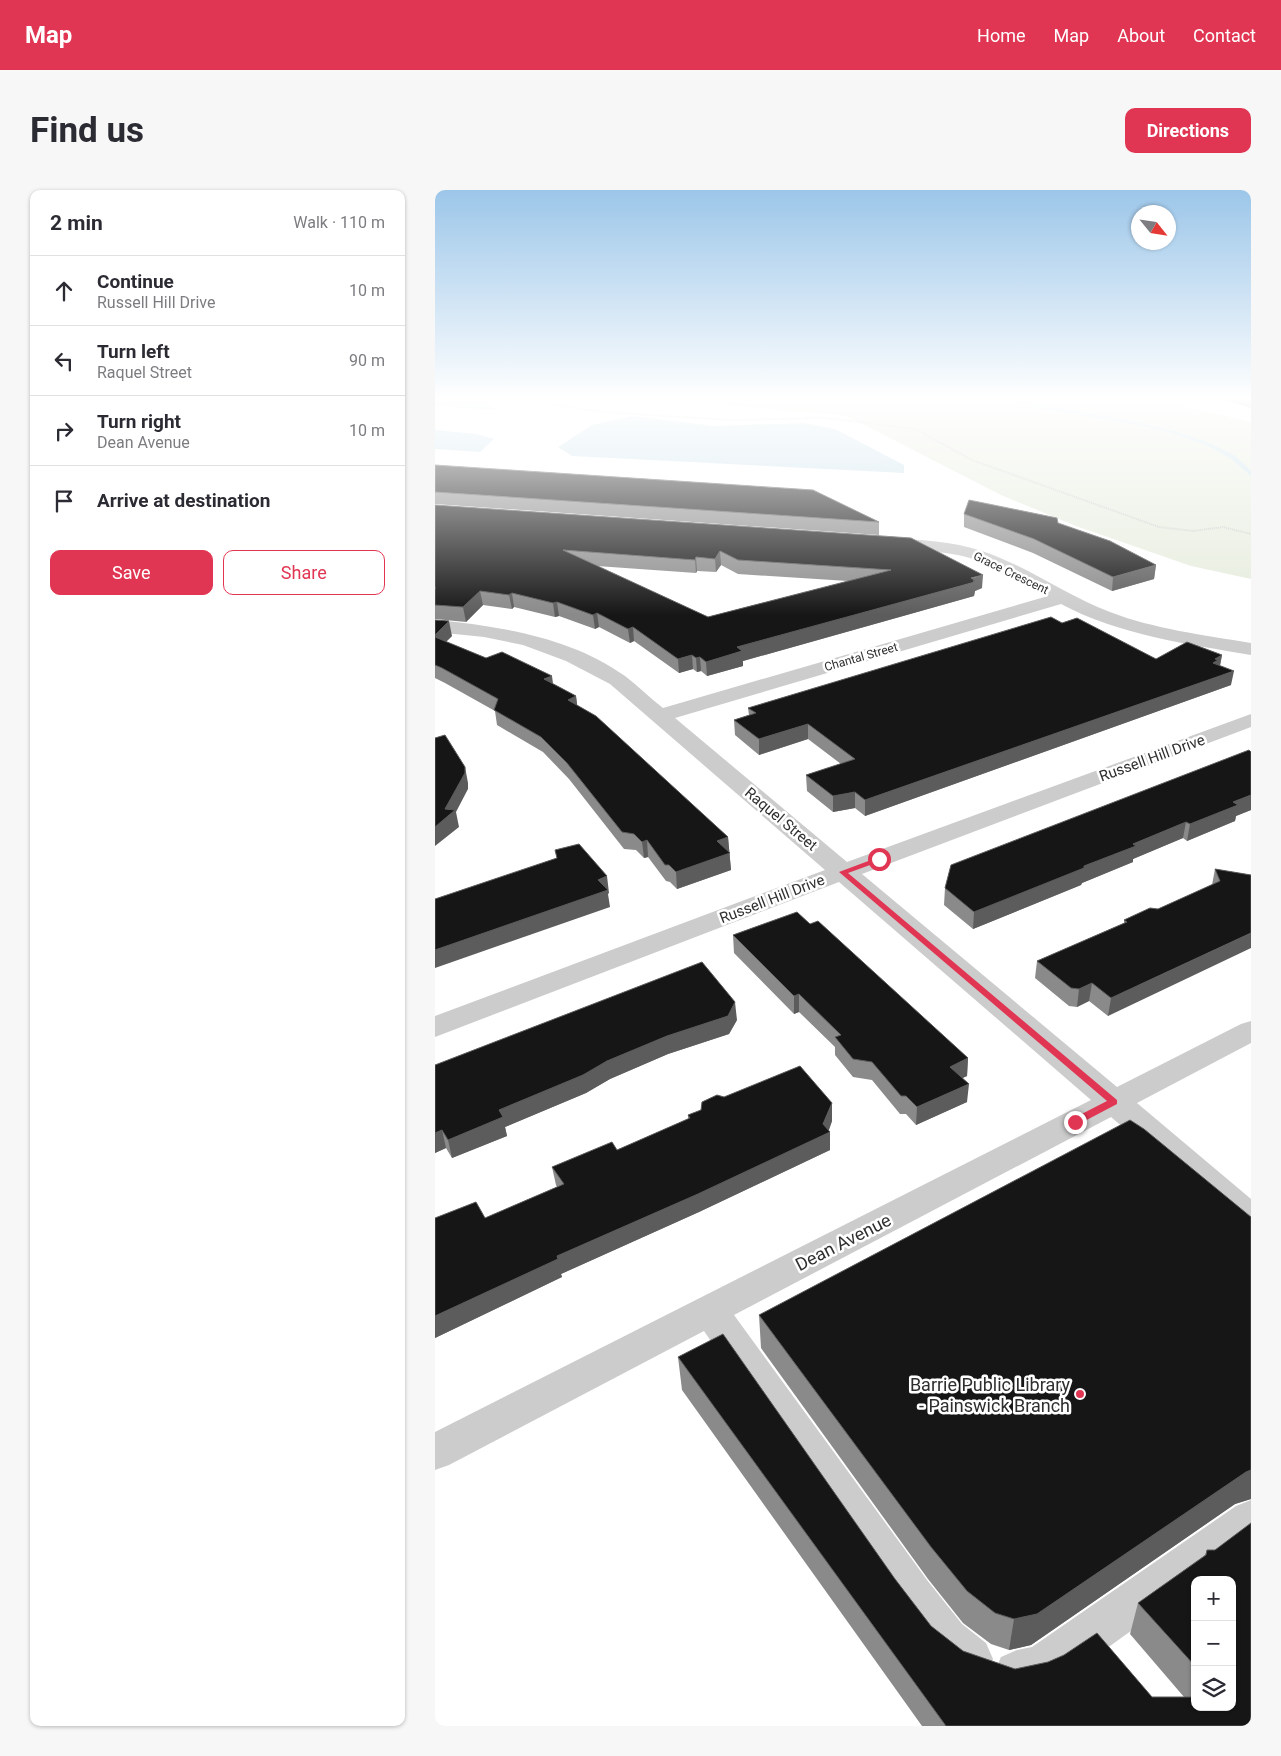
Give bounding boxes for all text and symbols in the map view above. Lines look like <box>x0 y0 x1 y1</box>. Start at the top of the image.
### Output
text: Map <box>25 21 72 49</box>
text: Home <box>977 25 1026 46</box>
text: Map <box>1054 25 1089 46</box>
text: About <box>1117 25 1165 46</box>
text: Contact <box>1193 25 1256 46</box>
button: Directions <box>1125 108 1251 153</box>
text: Find us <box>30 110 144 151</box>
north arrow <box>1131 205 1176 250</box>
text: 2 min <box>50 211 103 235</box>
text: Walk · 110 m <box>293 213 385 232</box>
text: Continue <box>97 270 174 293</box>
icon: ahead <box>50 277 78 305</box>
text: 10 m <box>349 281 385 300</box>
text: Russell Hill Drive <box>97 293 215 312</box>
text: Turn left <box>97 340 170 363</box>
icon: left <box>50 347 78 375</box>
text: 90 m <box>349 351 385 370</box>
text: Raquel Street <box>97 363 192 382</box>
text: Turn right <box>97 410 181 433</box>
icon: right <box>50 417 78 445</box>
text: 10 m <box>349 421 385 440</box>
text: Dean Avenue <box>97 433 190 452</box>
icon: arrive <box>50 487 78 515</box>
text: Arrive at destination <box>97 489 270 512</box>
street label: Grace Crescent <box>971 549 1051 597</box>
button: Save <box>50 550 213 595</box>
button: Share <box>223 550 385 595</box>
street label: Chantal Street <box>823 640 899 674</box>
street label: Russell Hill Drive <box>1097 731 1207 785</box>
street label: Raquel Street <box>741 783 821 855</box>
route start <box>868 848 891 871</box>
street label: Russell Hill Drive <box>717 871 827 927</box>
route end <box>1064 1111 1087 1134</box>
street label: Dean Avenue <box>792 1209 894 1275</box>
place label: Barrie Public Library - Painswick Branch <box>910 1374 1070 1416</box>
marker: Barrie Public Library - Painswick Branch <box>1074 1388 1086 1400</box>
map controls <box>1191 1576 1236 1711</box>
button: + <box>1191 1576 1236 1621</box>
button: − <box>1191 1621 1236 1666</box>
button: layers <box>1191 1666 1236 1711</box>

